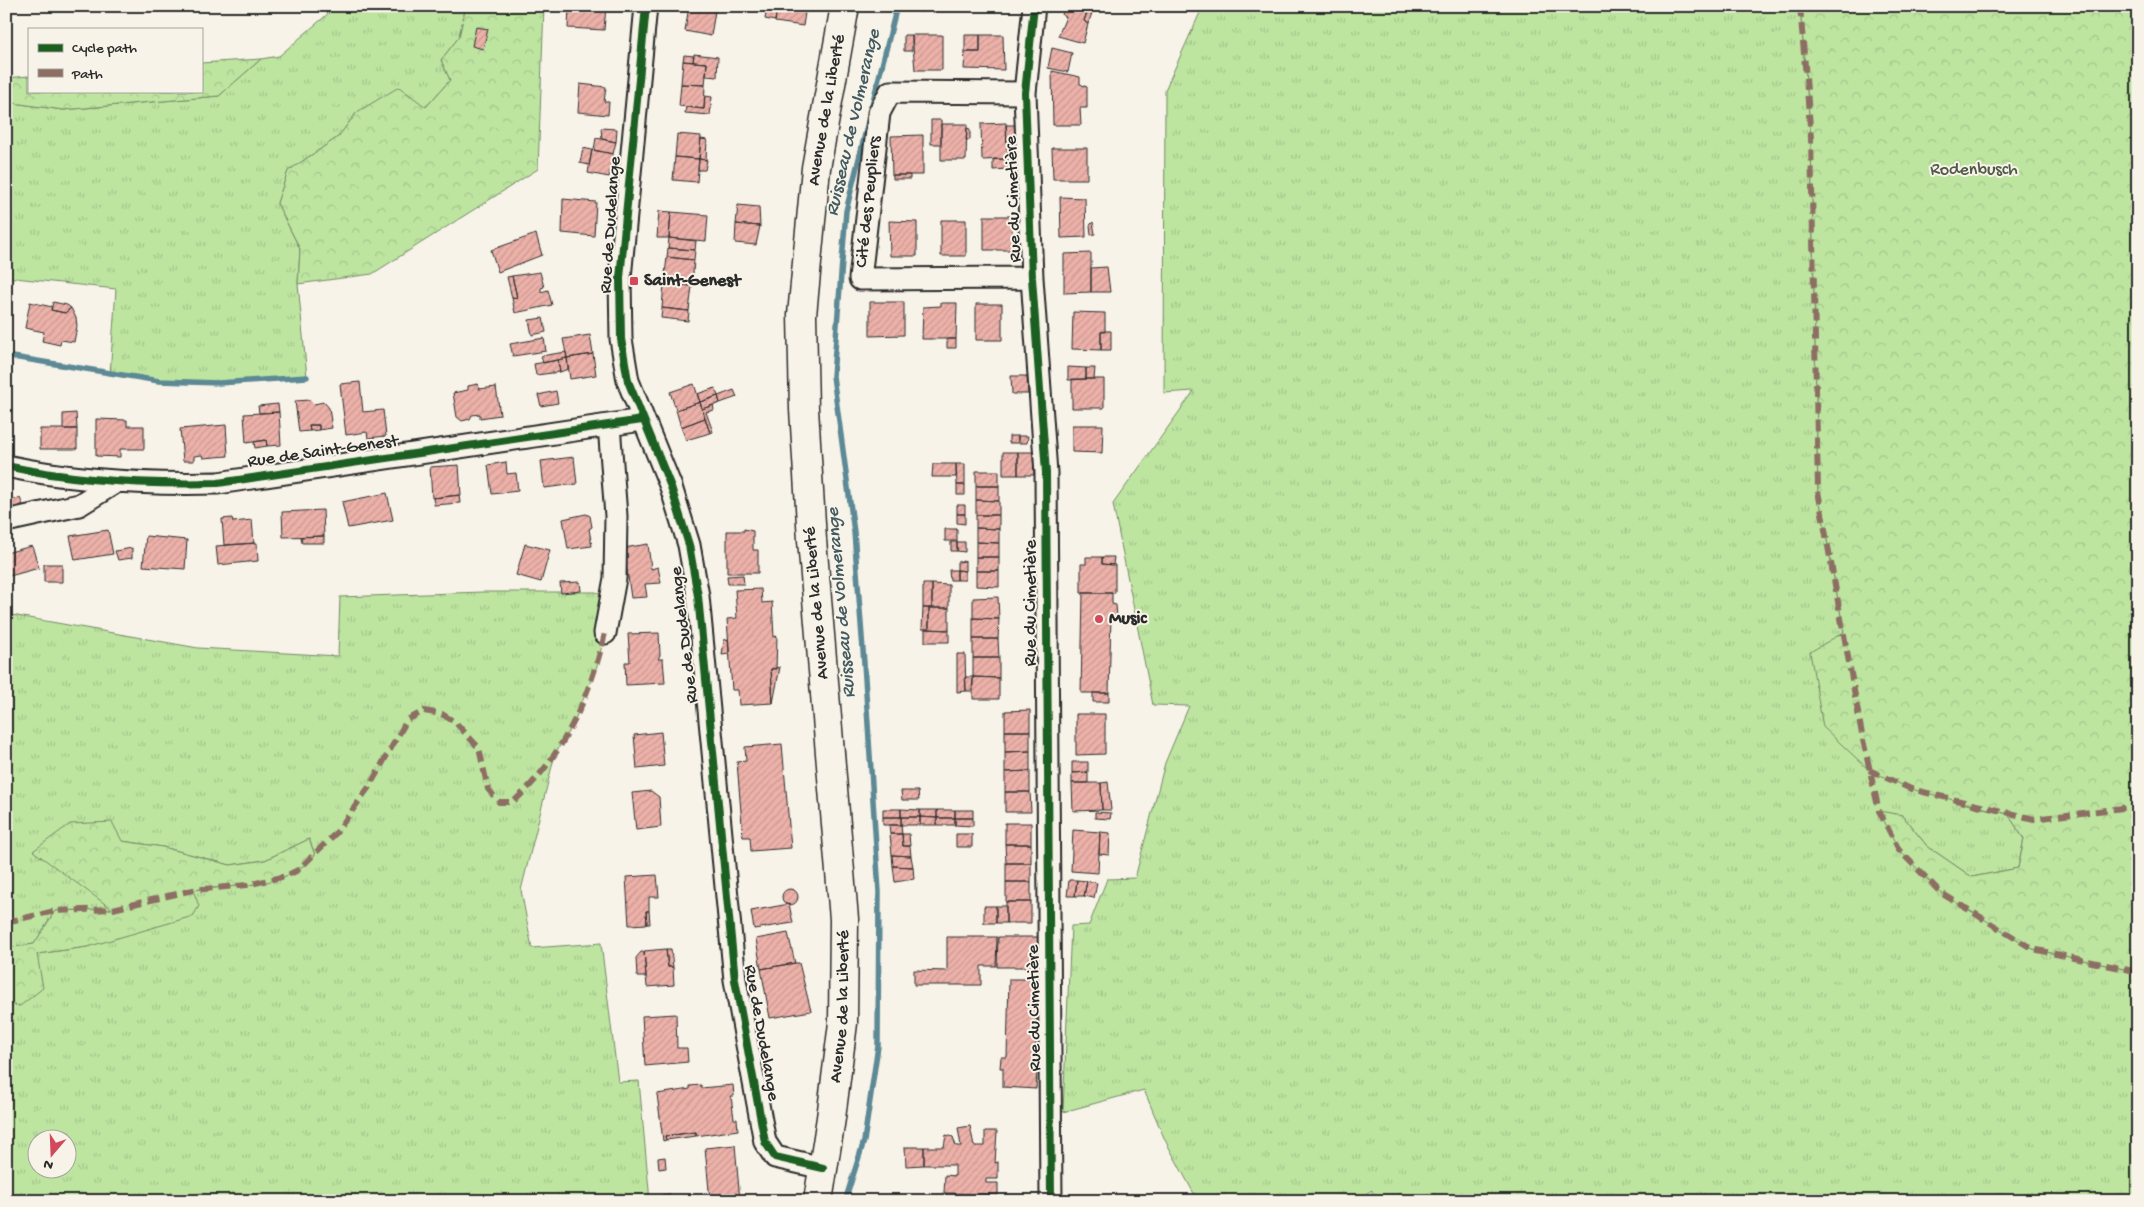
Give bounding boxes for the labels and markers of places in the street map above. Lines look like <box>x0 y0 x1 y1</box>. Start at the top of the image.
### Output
place label: Saint-Genest <box>644 271 742 292</box>
marker: Saint-Genest <box>628 275 640 287</box>
place label: Music <box>1109 609 1147 630</box>
marker: Music <box>1093 613 1105 625</box>

